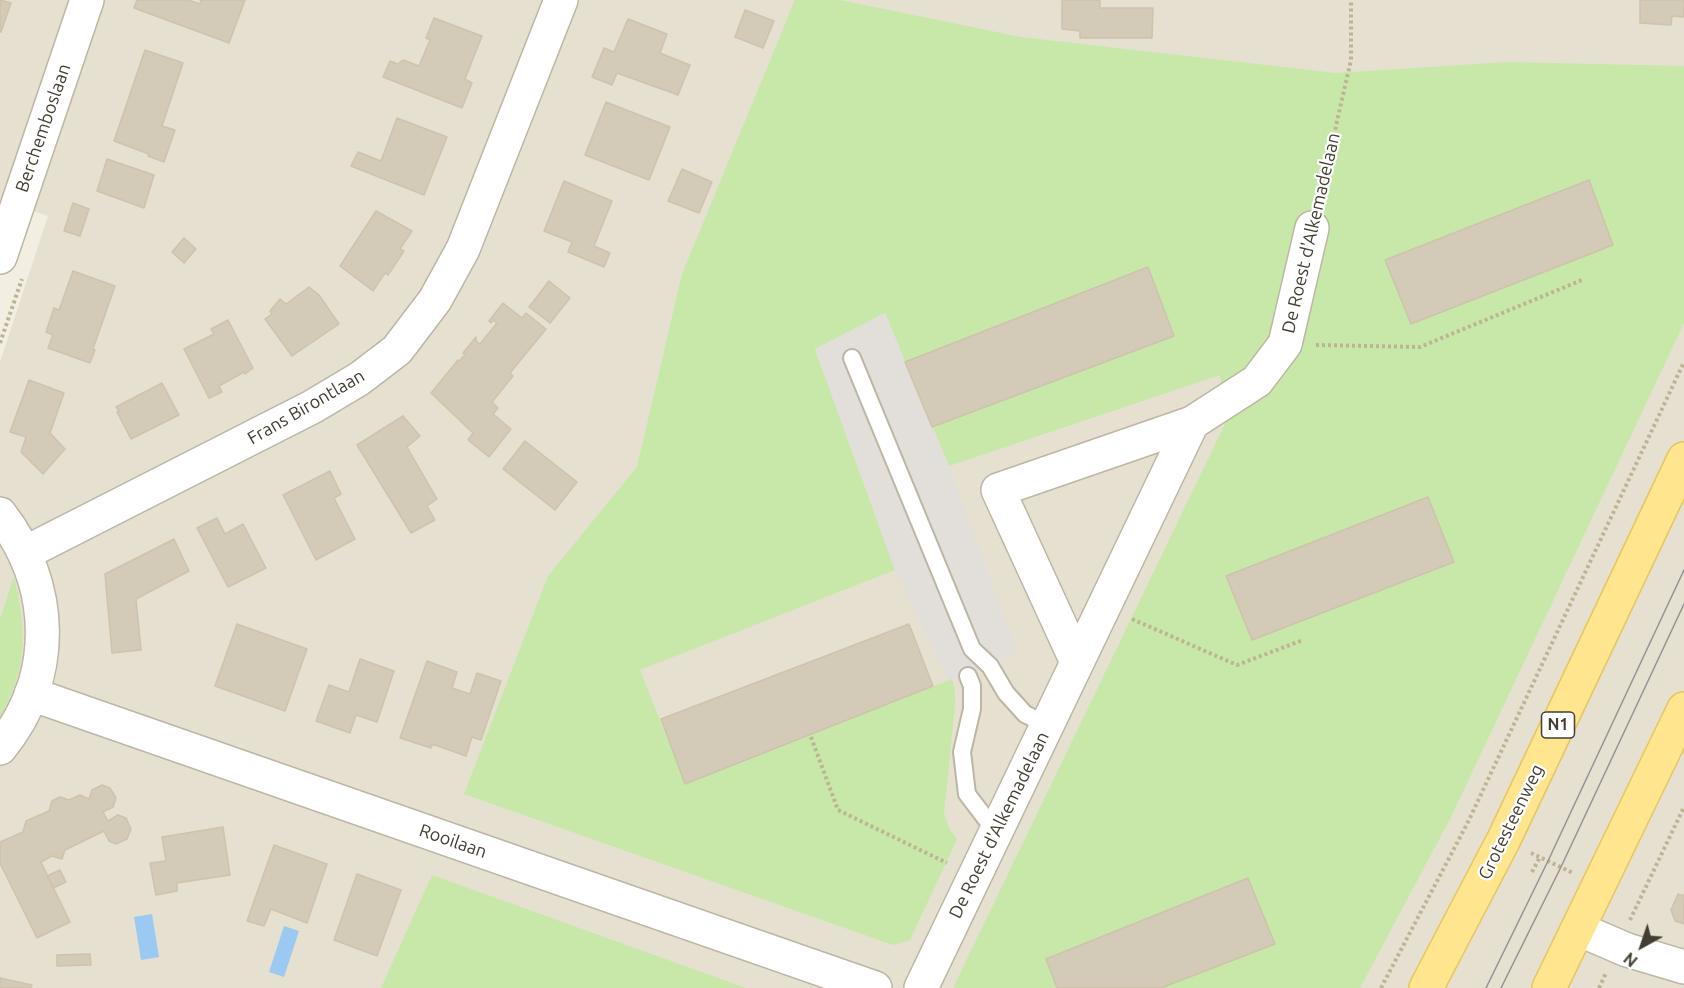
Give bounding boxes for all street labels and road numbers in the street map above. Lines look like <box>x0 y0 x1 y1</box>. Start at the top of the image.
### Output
street label: Berchemboslaan <box>11 61 75 195</box>
street label: De Roest d'Alkemadelaan <box>1277 131 1345 335</box>
street label: Frans Birontlaan <box>244 365 368 449</box>
road number: N1 <box>1542 712 1574 738</box>
street label: De Roest d'Alkemadelaan <box>944 728 1054 922</box>
street label: Grotesteenweg <box>1474 761 1548 883</box>
street label: Rooilaan <box>416 819 490 863</box>

